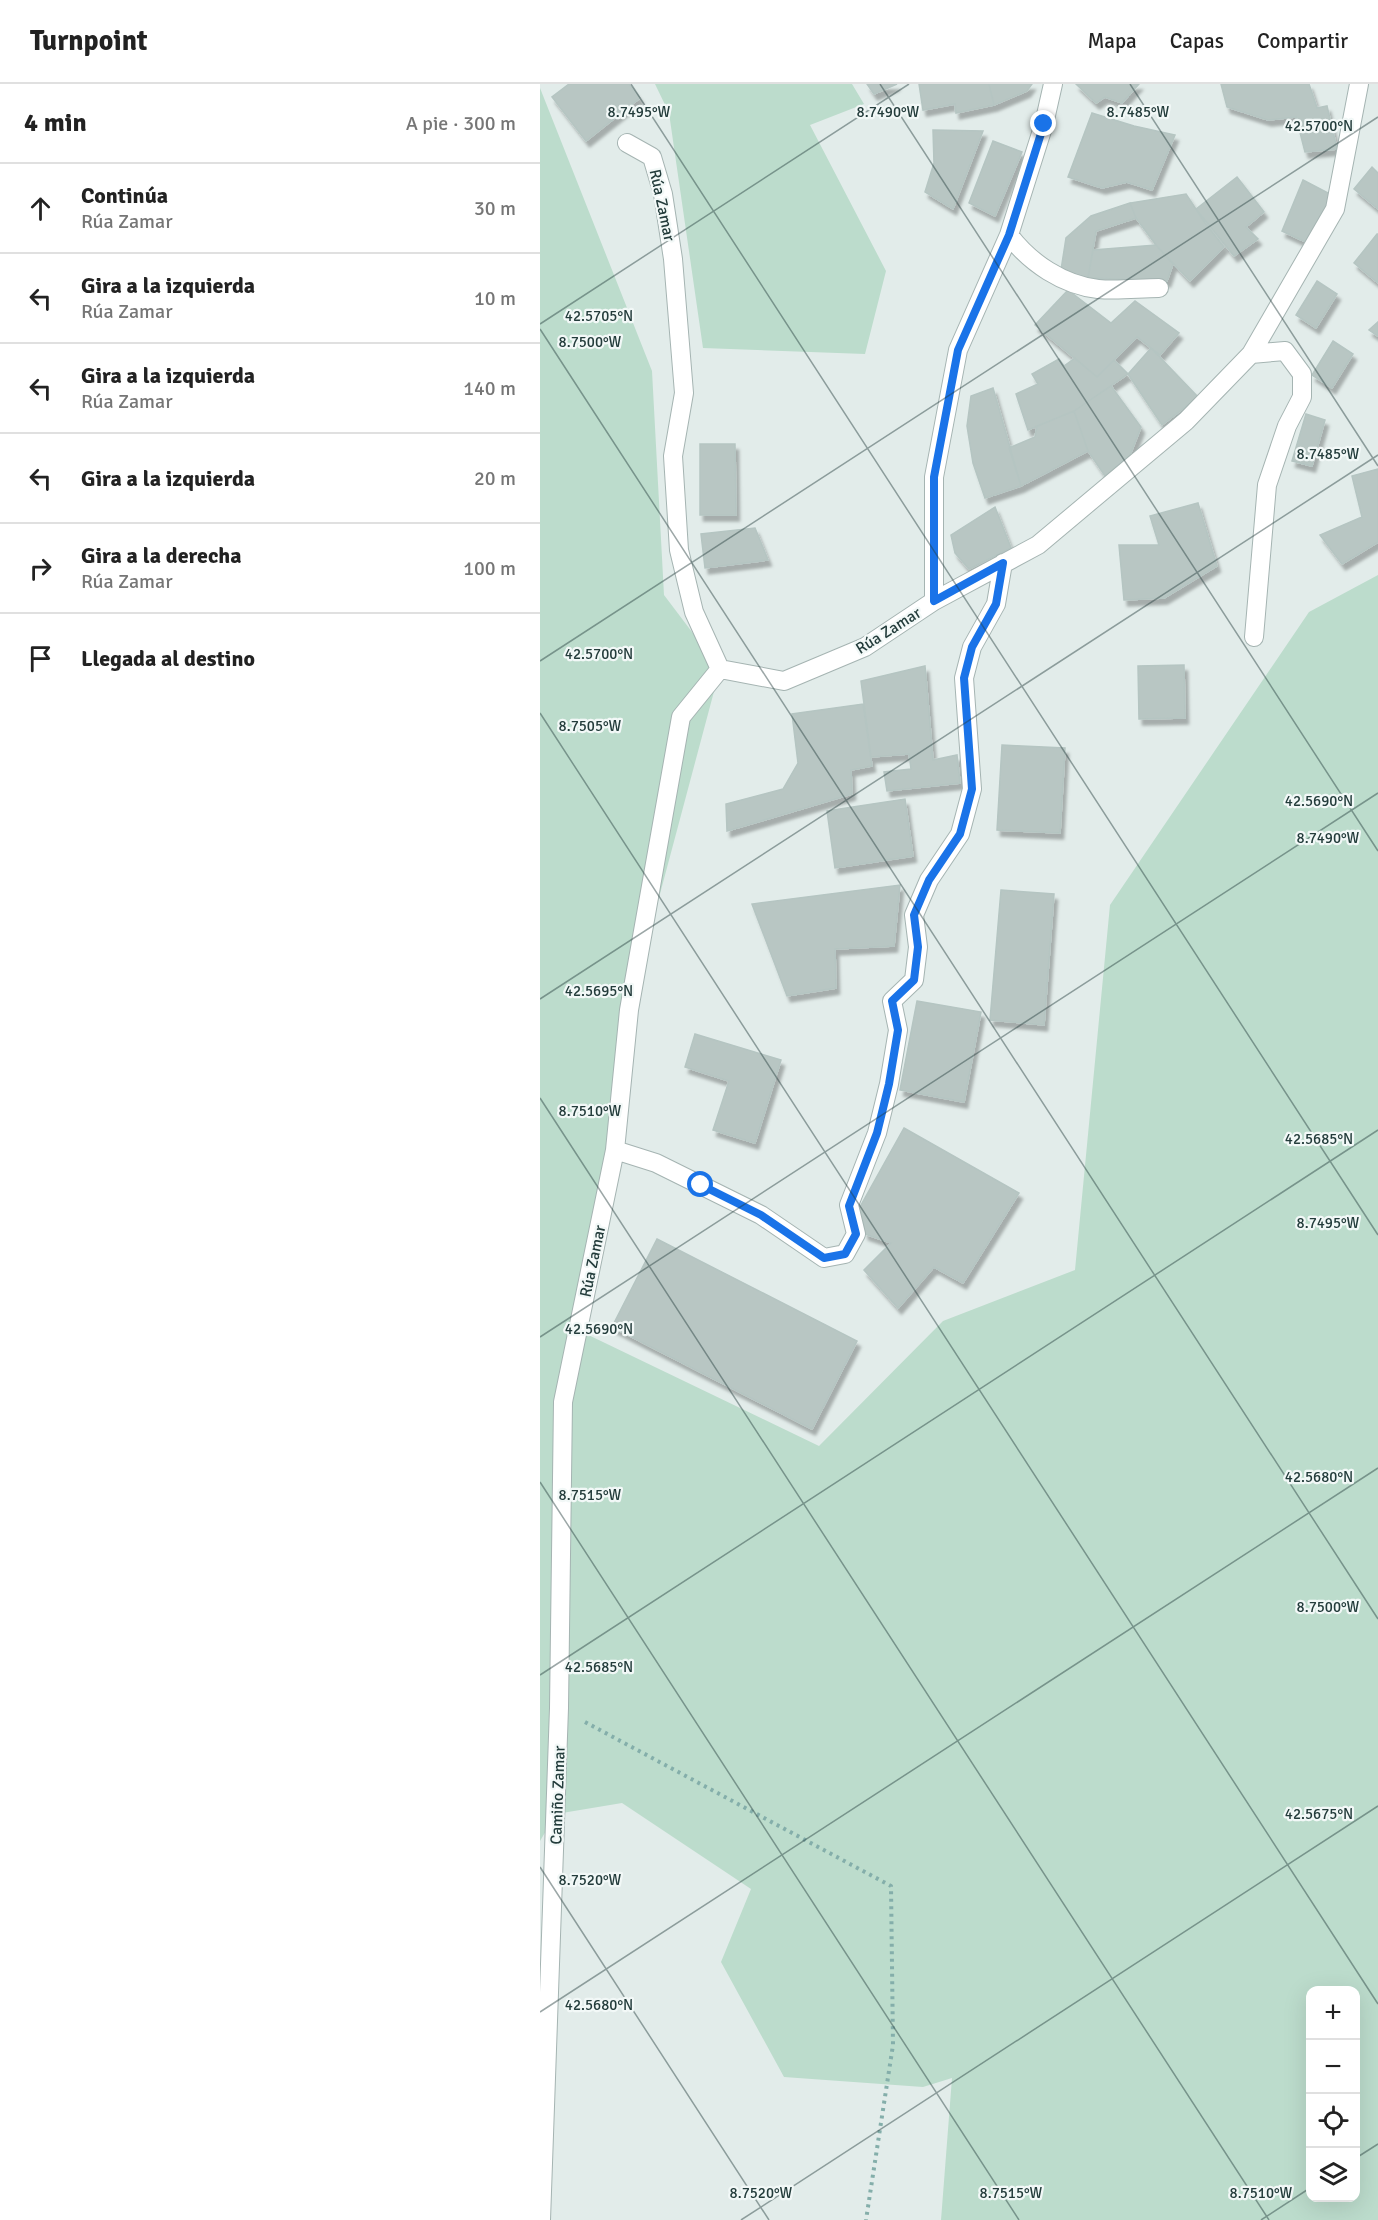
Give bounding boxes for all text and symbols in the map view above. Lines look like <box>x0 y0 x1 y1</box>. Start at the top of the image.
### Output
text: Turnpoint <box>30 24 147 58</box>
text: Mapa <box>1087 28 1137 54</box>
text: Capas <box>1170 28 1224 54</box>
text: Compartir <box>1257 28 1348 54</box>
text: 8.7495°W <box>608 103 671 121</box>
text: 8.7490°W <box>857 103 920 121</box>
text: 8.7485°W <box>1107 103 1170 121</box>
text: 4 min <box>24 107 87 139</box>
route end <box>1030 110 1056 136</box>
text: A pie · 300 m <box>406 111 516 136</box>
text: 42.5700°N <box>1285 117 1353 135</box>
street label: Rúa Zamar <box>645 167 679 243</box>
text: Continúa <box>81 182 168 209</box>
icon: ahead <box>24 192 57 225</box>
text: 30 m <box>474 196 516 221</box>
text: Rúa Zamar <box>81 209 173 234</box>
text: Gira a la izquierda <box>81 272 255 299</box>
icon: left <box>24 282 57 315</box>
text: 10 m <box>474 286 516 311</box>
text: Rúa Zamar <box>81 299 173 324</box>
text: 42.5705°N <box>565 307 633 325</box>
text: 8.7500°W <box>559 333 622 351</box>
text: Gira a la izquierda <box>81 362 255 389</box>
icon: left <box>24 372 57 405</box>
text: 140 m <box>463 376 516 401</box>
text: Rúa Zamar <box>81 389 173 414</box>
text: 8.7485°W <box>1297 445 1360 463</box>
icon: left <box>24 462 57 495</box>
text: Gira a la izquierda <box>81 465 255 492</box>
text: 20 m <box>474 466 516 491</box>
text: Gira a la derecha <box>81 542 242 569</box>
icon: right <box>24 552 57 585</box>
text: 100 m <box>463 556 516 581</box>
text: Rúa Zamar <box>81 569 173 594</box>
street label: Rúa Zamar <box>852 603 925 659</box>
icon: arrive <box>24 642 57 675</box>
text: Llegada al destino <box>81 645 255 672</box>
text: 42.5700°N <box>565 645 633 663</box>
text: 8.7505°W <box>559 717 622 735</box>
text: 42.5690°N <box>1285 792 1353 810</box>
text: 8.7490°W <box>1297 829 1360 847</box>
text: 42.5695°N <box>565 982 633 1000</box>
text: 8.7510°W <box>559 1102 622 1120</box>
text: 42.5685°N <box>1285 1130 1353 1148</box>
route start <box>687 1171 713 1197</box>
text: 8.7495°W <box>1297 1214 1360 1232</box>
street label: Rúa Zamar <box>576 1223 610 1299</box>
text: 42.5690°N <box>565 1320 633 1338</box>
text: 42.5680°N <box>1285 1468 1353 1486</box>
text: 8.7515°W <box>559 1486 622 1504</box>
text: 8.7500°W <box>1297 1598 1360 1616</box>
text: 42.5685°N <box>565 1658 633 1676</box>
street label: Camiño Zamar <box>546 1745 570 1845</box>
text: 42.5675°N <box>1285 1805 1353 1823</box>
text: 8.7520°W <box>559 1871 622 1889</box>
map controls <box>1306 1986 1360 2202</box>
button: + <box>1306 1986 1360 2040</box>
text: 42.5680°N <box>565 1996 633 2014</box>
button: − <box>1306 2040 1360 2094</box>
button: locate <box>1306 2094 1360 2148</box>
button: layers <box>1306 2148 1360 2202</box>
text: 8.7520°W <box>730 2184 793 2202</box>
text: 8.7515°W <box>980 2184 1043 2202</box>
text: 8.7510°W <box>1230 2184 1293 2202</box>

